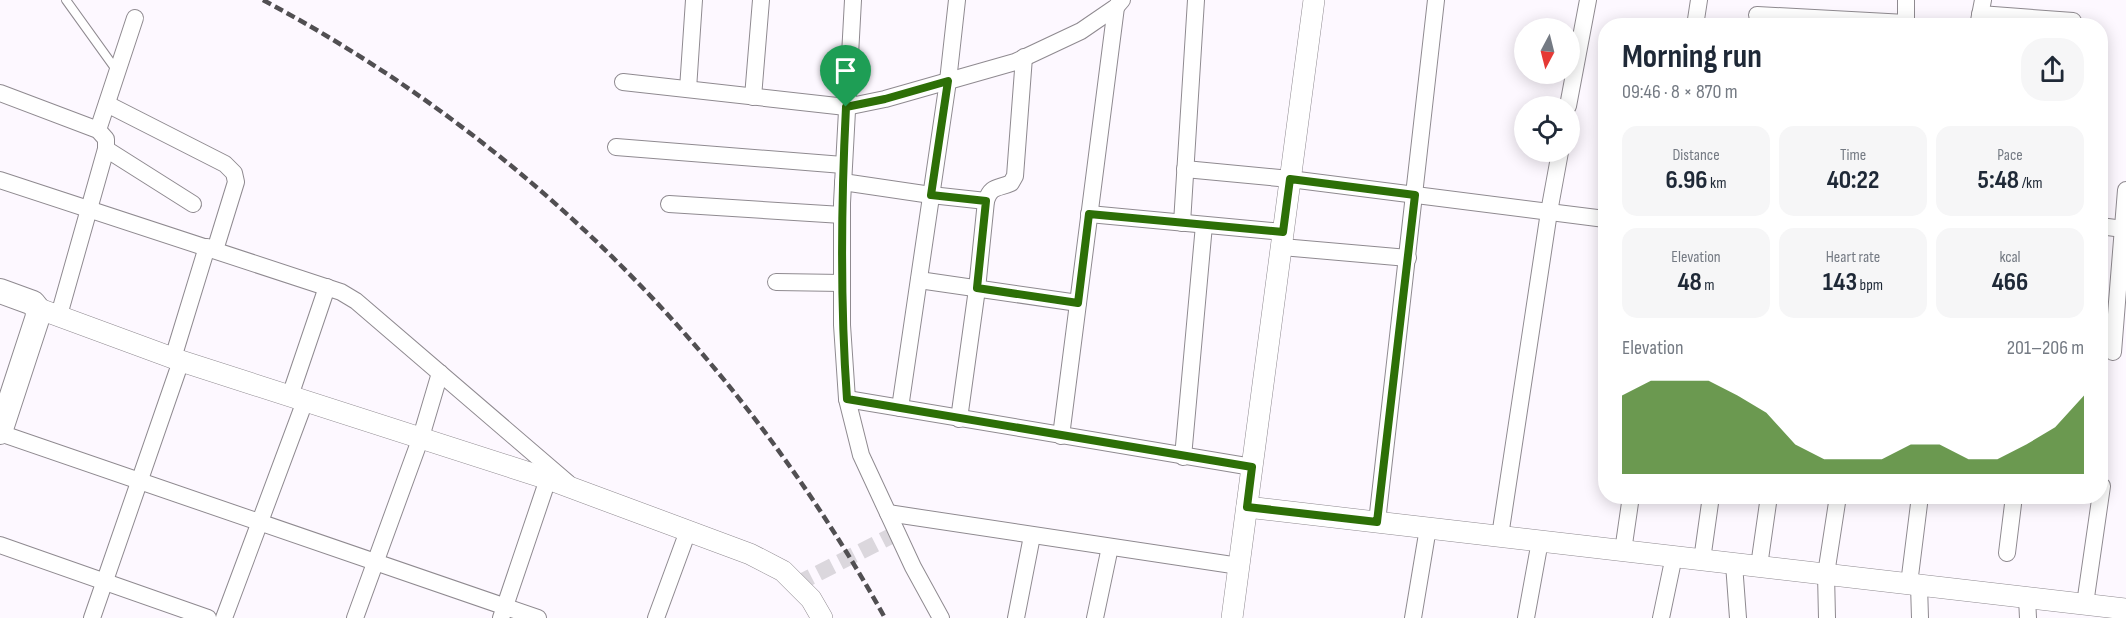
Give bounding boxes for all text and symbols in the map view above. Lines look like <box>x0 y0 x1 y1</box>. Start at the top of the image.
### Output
north arrow <box>1514 18 1580 84</box>
map controls <box>1514 18 1580 162</box>
text: Morning run <box>1622 37 1762 77</box>
button: share <box>2021 38 2084 101</box>
pin <box>820 45 871 107</box>
icon: arrive <box>829 54 862 87</box>
text: 09:46 · 8 × 870 m <box>1622 80 1737 104</box>
button: locate <box>1514 96 1580 162</box>
text: Distance <box>1672 146 1720 165</box>
text: Time <box>1840 146 1866 165</box>
text: Pace <box>1997 146 2023 165</box>
text: 6.96 <box>1666 165 1708 196</box>
text: 40:22 <box>1827 165 1879 196</box>
text: 5:48 <box>1978 165 2019 196</box>
text: km <box>1708 174 1726 193</box>
text: /km <box>2019 174 2043 193</box>
text: Elevation <box>1671 248 1721 267</box>
text: Heart rate <box>1826 248 1880 267</box>
text: kcal <box>1999 248 2021 267</box>
text: 48 <box>1677 267 1702 298</box>
text: 143 <box>1823 267 1857 298</box>
text: 466 <box>1992 267 2028 298</box>
text: m <box>1702 276 1715 295</box>
text: bpm <box>1857 276 1883 295</box>
text: Elevation <box>1622 336 1684 360</box>
text: 201–206 m <box>2007 336 2084 360</box>

